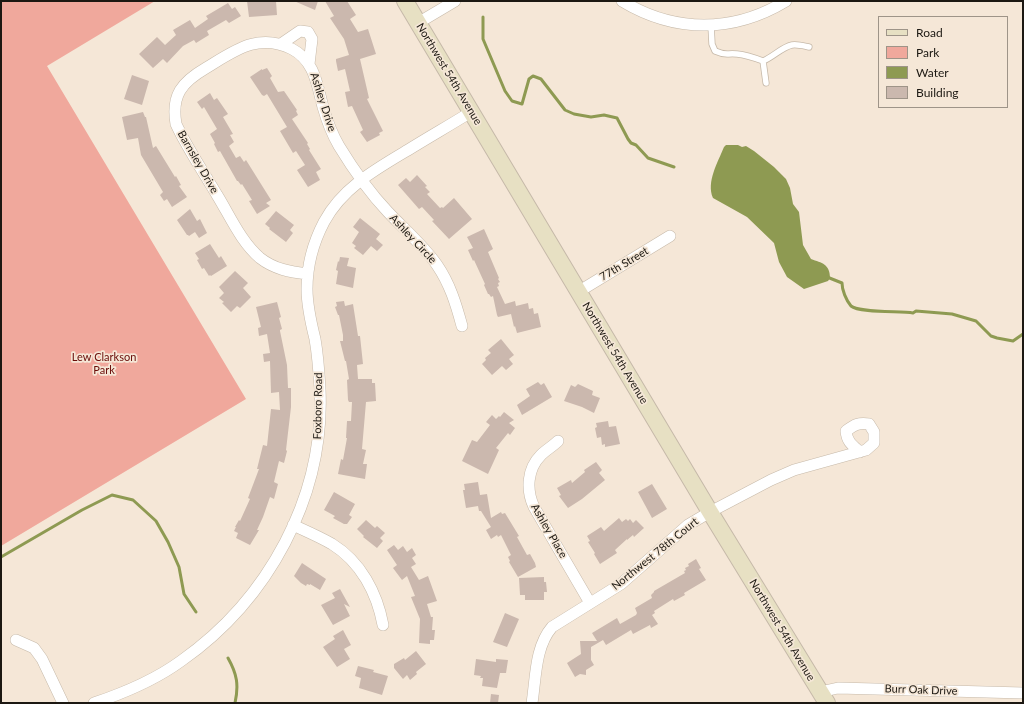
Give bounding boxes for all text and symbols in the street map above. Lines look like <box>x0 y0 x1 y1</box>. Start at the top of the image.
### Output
legend <box>878 16 1008 108</box>
street label: Northwest 54th Avenue <box>413 21 485 127</box>
text: Road <box>916 25 943 40</box>
text: Park <box>916 45 939 60</box>
text: Water <box>916 65 949 80</box>
street label: Ashley Drive <box>307 71 339 133</box>
text: Building <box>916 85 959 100</box>
street label: Barnsley Drive <box>175 128 221 196</box>
street label: Ashley Circle <box>387 212 439 266</box>
street label: 77th Street <box>597 244 651 284</box>
street label: Northwest 54th Avenue <box>579 300 651 406</box>
park label: Lew Clarkson Park <box>72 350 136 376</box>
street label: Foxboro Road <box>311 372 325 440</box>
street label: Ashley Place <box>528 501 570 561</box>
street label: Northwest 78th Court <box>609 515 701 593</box>
street label: Northwest 54th Avenue <box>746 577 818 683</box>
street label: Burr Oak Drive <box>884 682 958 698</box>

